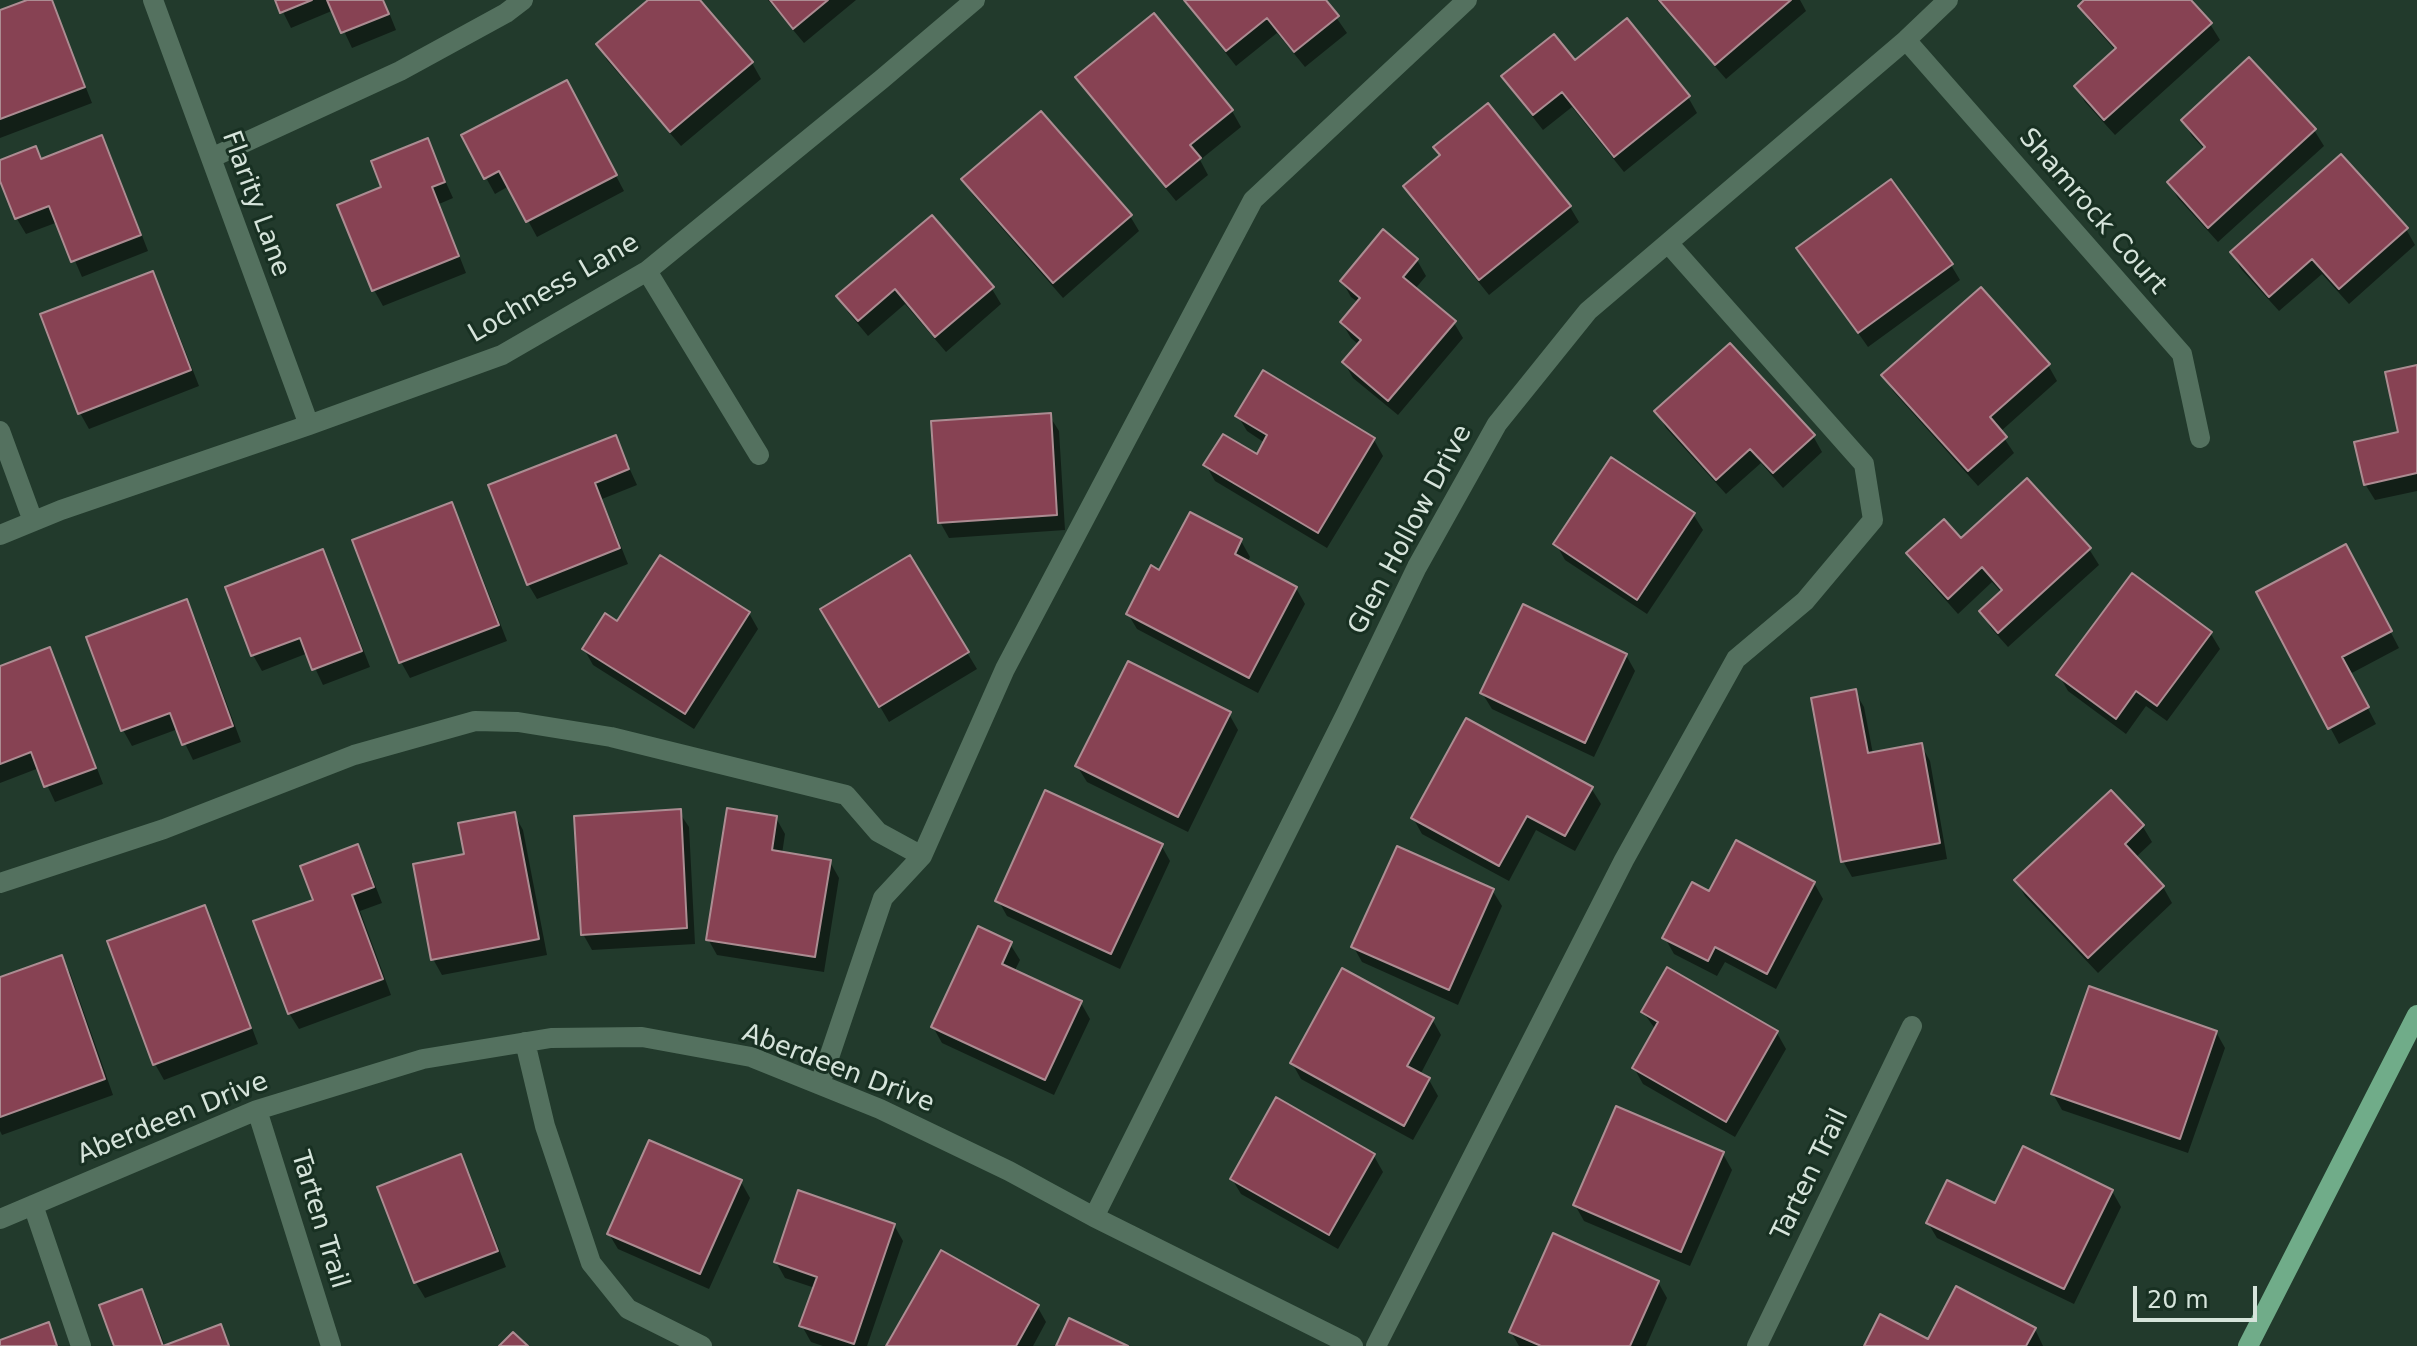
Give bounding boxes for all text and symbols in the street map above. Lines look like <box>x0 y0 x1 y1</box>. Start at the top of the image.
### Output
street label: Shamrock Court <box>2012 123 2172 301</box>
street label: Flarity Lane <box>214 127 296 281</box>
street label: Lochness Lane <box>463 228 645 350</box>
street label: Glen Hollow Drive <box>1343 420 1479 640</box>
street label: Aberdeen Drive <box>738 1018 938 1120</box>
street label: Aberdeen Drive <box>73 1066 273 1172</box>
street label: Tarten Trail <box>1766 1104 1856 1246</box>
street label: Tarten Trail <box>283 1147 355 1293</box>
scale bar <box>2137 1270 2261 1320</box>
text: 20 m <box>2147 1286 2209 1314</box>

